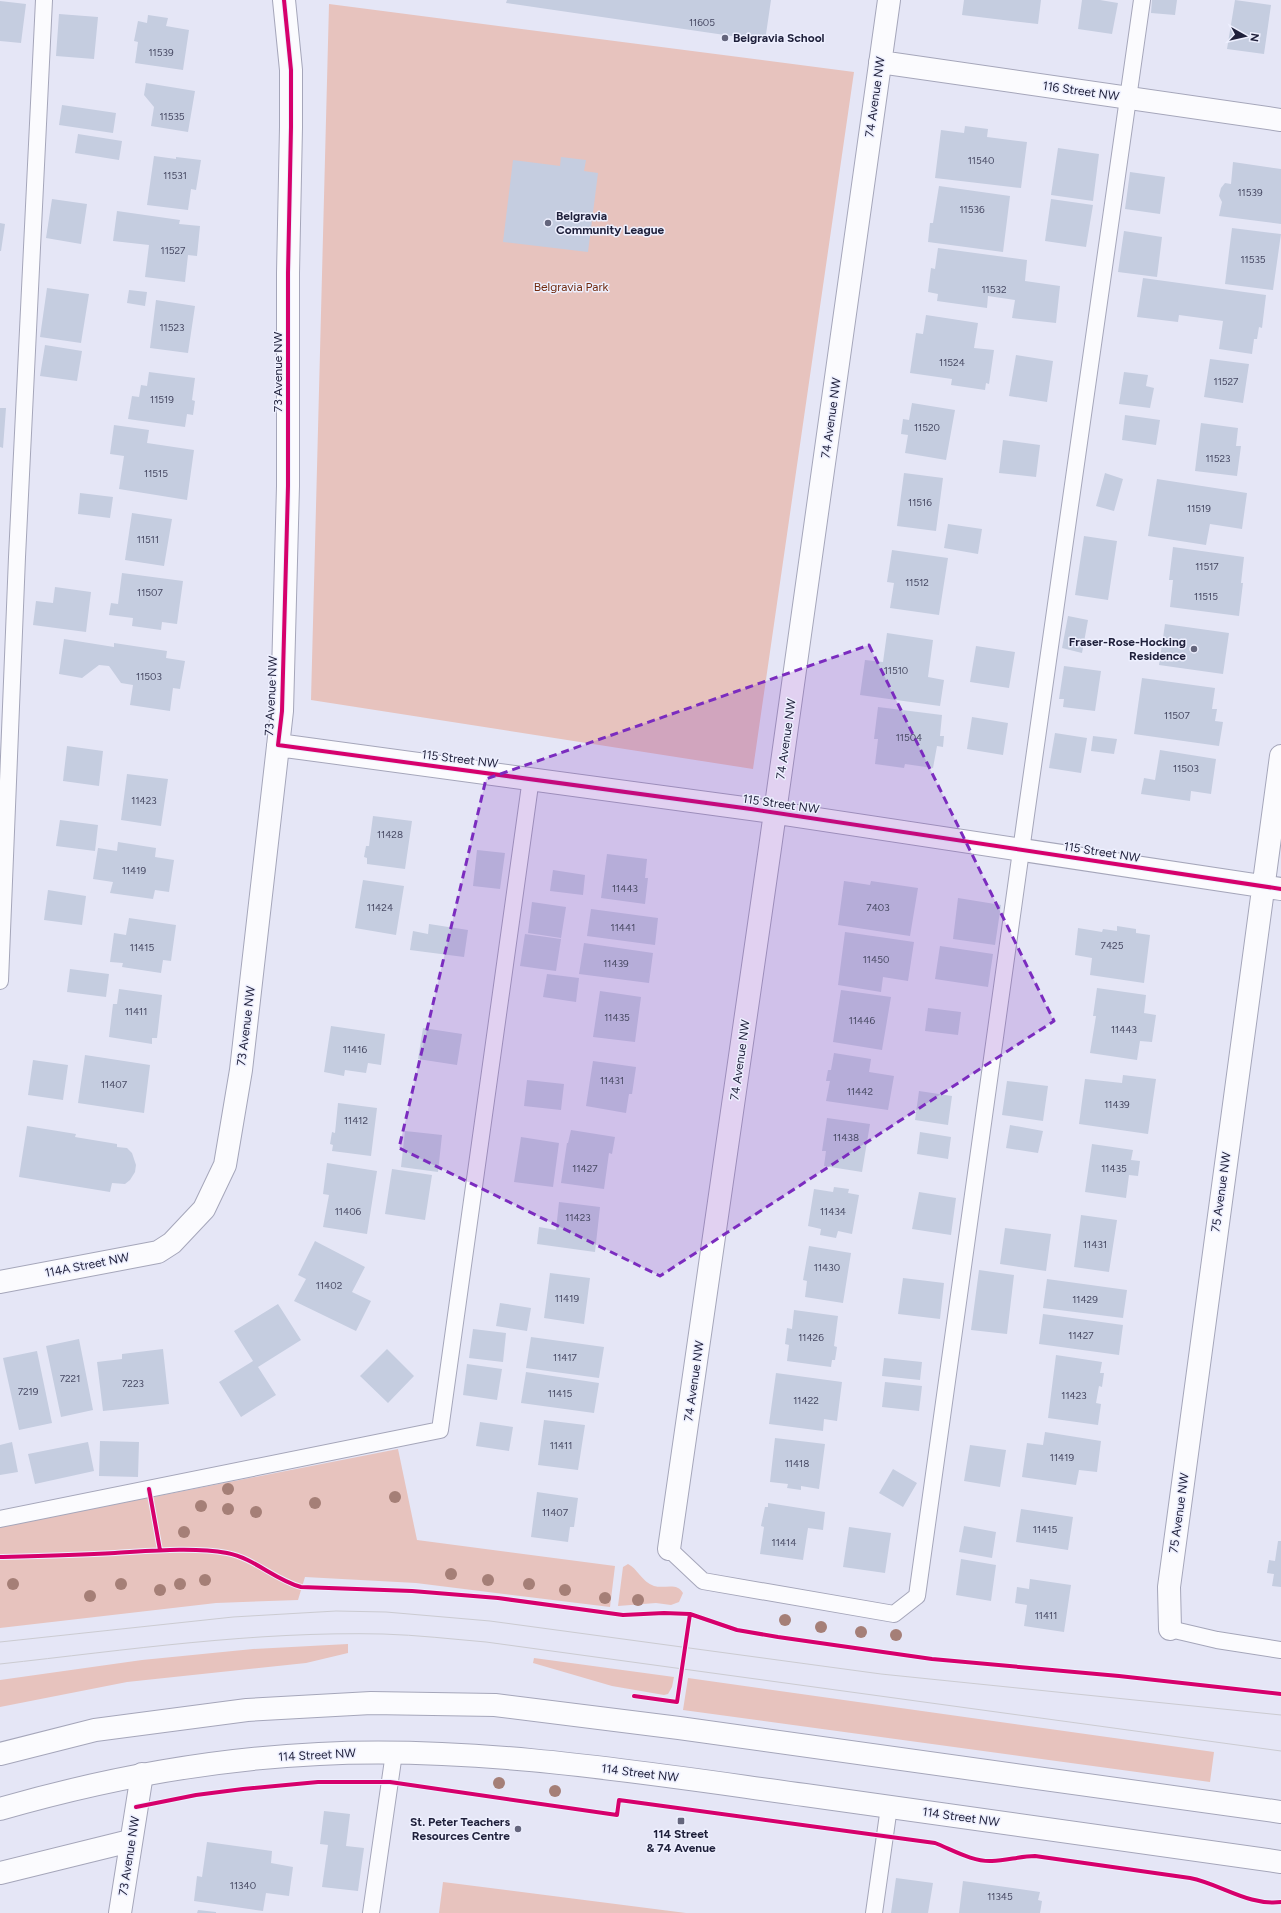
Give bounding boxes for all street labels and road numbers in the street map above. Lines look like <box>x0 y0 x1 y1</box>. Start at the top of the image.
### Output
street label: 74 Avenue NW <box>862 55 888 138</box>
street label: 116 Street NW <box>1042 79 1121 103</box>
street label: 73 Avenue NW <box>271 331 285 412</box>
street label: 74 Avenue NW <box>818 376 844 459</box>
street label: 73 Avenue NW <box>262 655 280 736</box>
street label: 74 Avenue NW <box>773 697 799 780</box>
street label: 115 Street NW <box>421 747 500 771</box>
street label: 115 Street NW <box>742 792 821 816</box>
street label: 115 Street NW <box>1063 839 1142 865</box>
street label: 73 Avenue NW <box>234 985 258 1067</box>
street label: 74 Avenue NW <box>727 1018 753 1101</box>
street label: 75 Avenue NW <box>1208 1151 1234 1233</box>
street label: 114A Street NW <box>44 1250 131 1280</box>
street label: 74 Avenue NW <box>681 1339 707 1422</box>
street label: 75 Avenue NW <box>1166 1472 1192 1554</box>
street label: 114 Street NW <box>278 1746 357 1764</box>
street label: 114 Street NW <box>601 1761 680 1785</box>
street label: 114 Street NW <box>922 1805 1001 1829</box>
street label: 73 Avenue NW <box>116 1815 142 1897</box>

